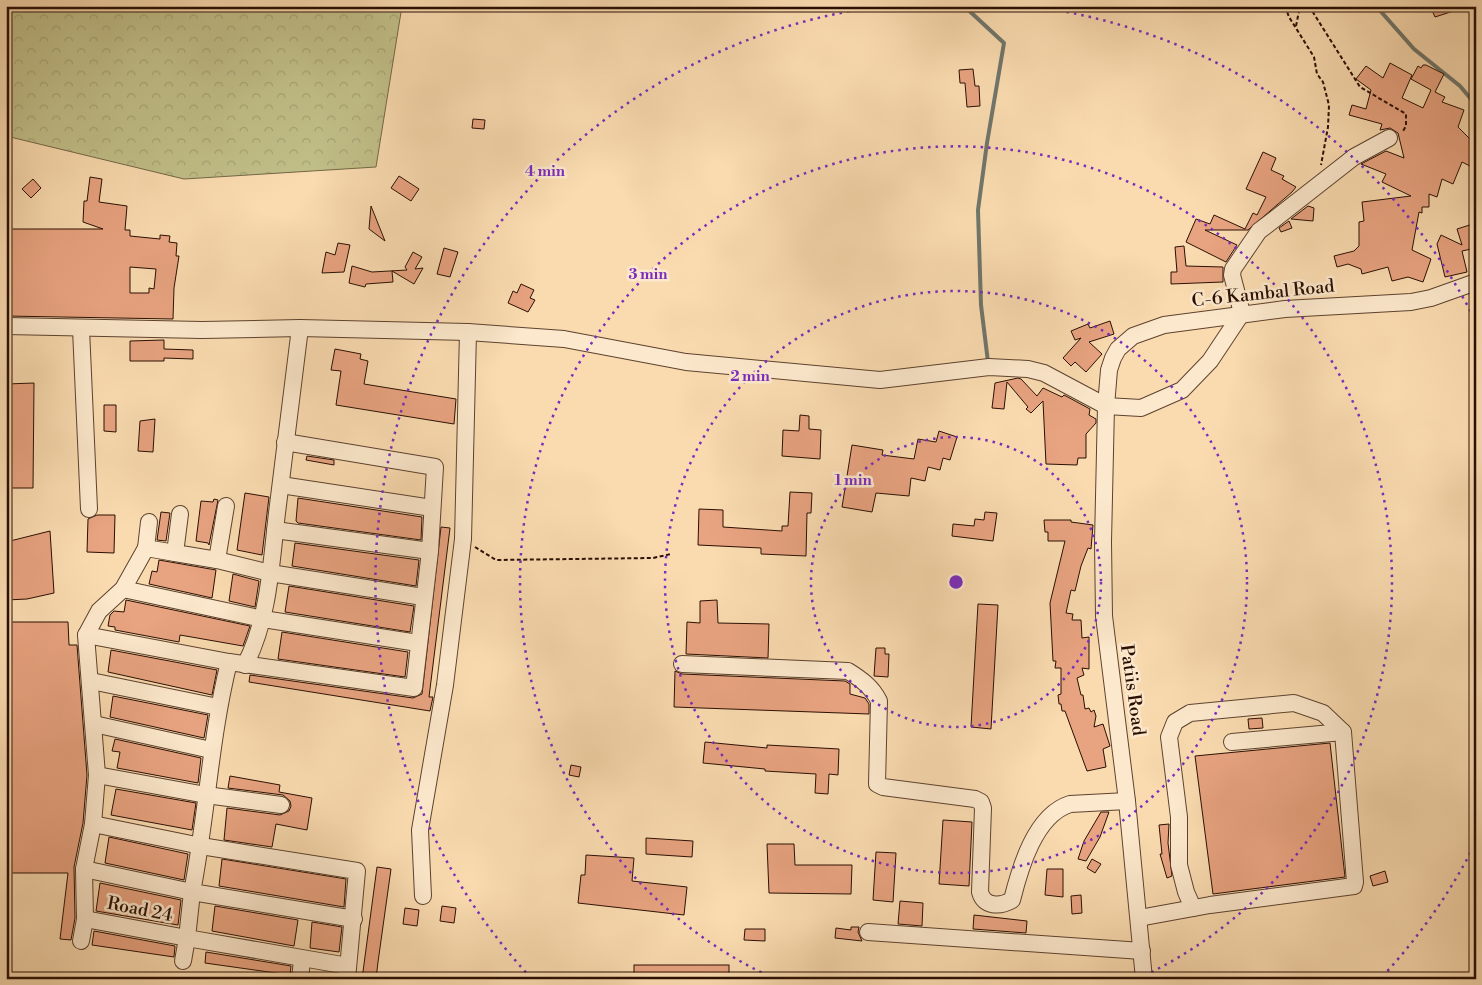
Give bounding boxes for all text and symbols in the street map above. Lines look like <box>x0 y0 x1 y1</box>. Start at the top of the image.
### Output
text: 4 min <box>525 162 566 181</box>
text: 3 min <box>628 265 668 284</box>
street label: C-6 Kambal Road <box>1191 274 1336 312</box>
text: 2 min <box>730 367 770 386</box>
text: 1 min <box>834 471 872 490</box>
centre of rings <box>947 573 965 591</box>
street label: Patiis Road <box>1115 643 1150 738</box>
street label: Road 24 <box>105 892 175 927</box>

